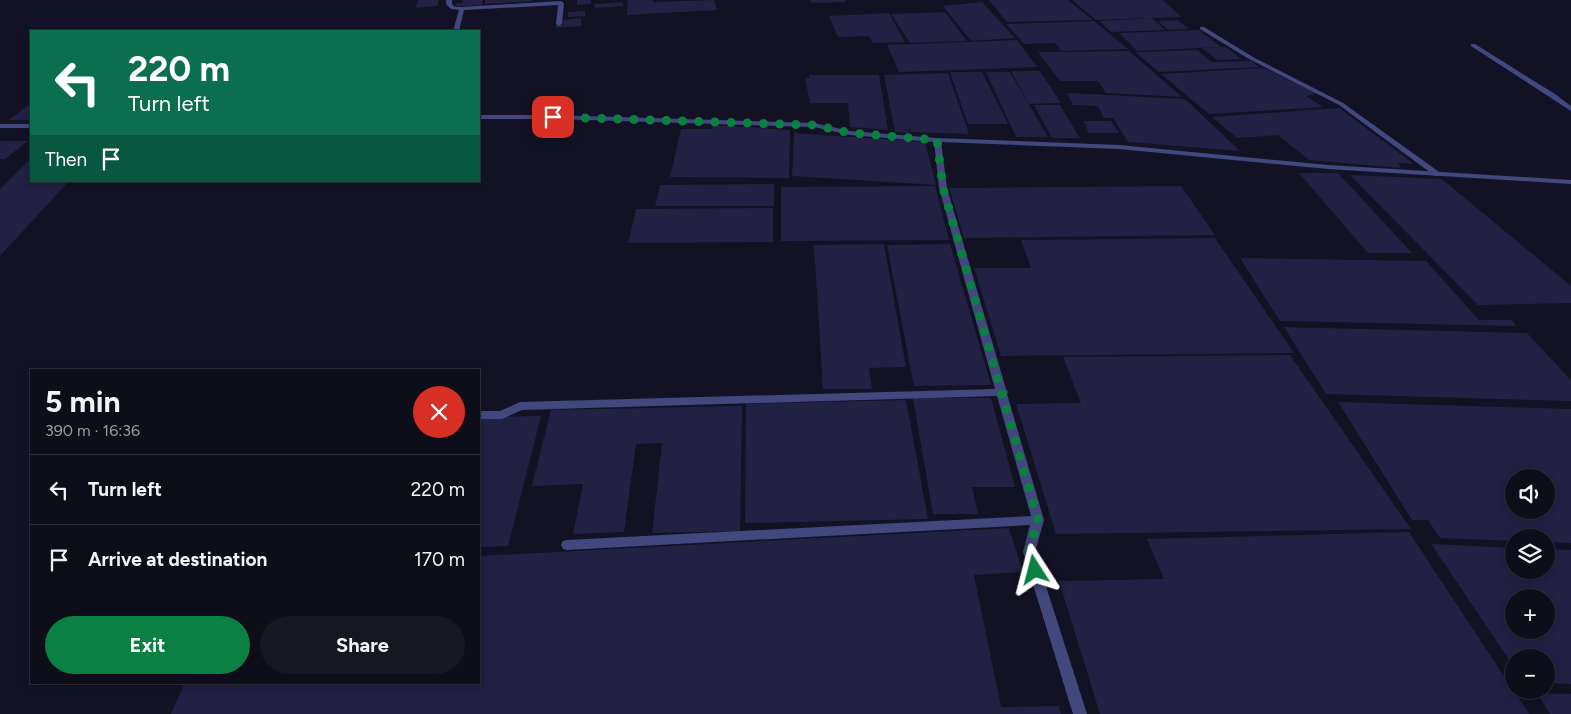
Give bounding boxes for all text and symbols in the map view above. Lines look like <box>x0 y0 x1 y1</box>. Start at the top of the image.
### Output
text: 220 m <box>128 48 230 90</box>
icon: left <box>45 50 110 115</box>
text: Turn left <box>128 90 210 117</box>
pin <box>532 96 574 138</box>
icon: arrive <box>539 103 567 131</box>
icon: arrive <box>97 145 125 173</box>
text: Then <box>45 148 87 171</box>
text: 5 min <box>45 383 121 420</box>
button: close <box>413 386 465 438</box>
text: 390 m · 16:36 <box>45 421 140 440</box>
map controls <box>1505 469 1555 699</box>
button: sound <box>1505 469 1555 519</box>
icon: left <box>45 476 73 504</box>
text: Turn left <box>88 478 162 501</box>
text: 220 m <box>411 478 465 501</box>
button: layers <box>1505 529 1555 579</box>
position arrow <box>1008 543 1060 595</box>
icon: arrive <box>45 546 73 574</box>
text: Arrive at destination <box>88 548 267 571</box>
text: 170 m <box>414 548 465 571</box>
button: + <box>1505 589 1555 639</box>
button: Exit <box>45 616 250 674</box>
button: Share <box>260 616 465 674</box>
button: − <box>1505 649 1555 699</box>

